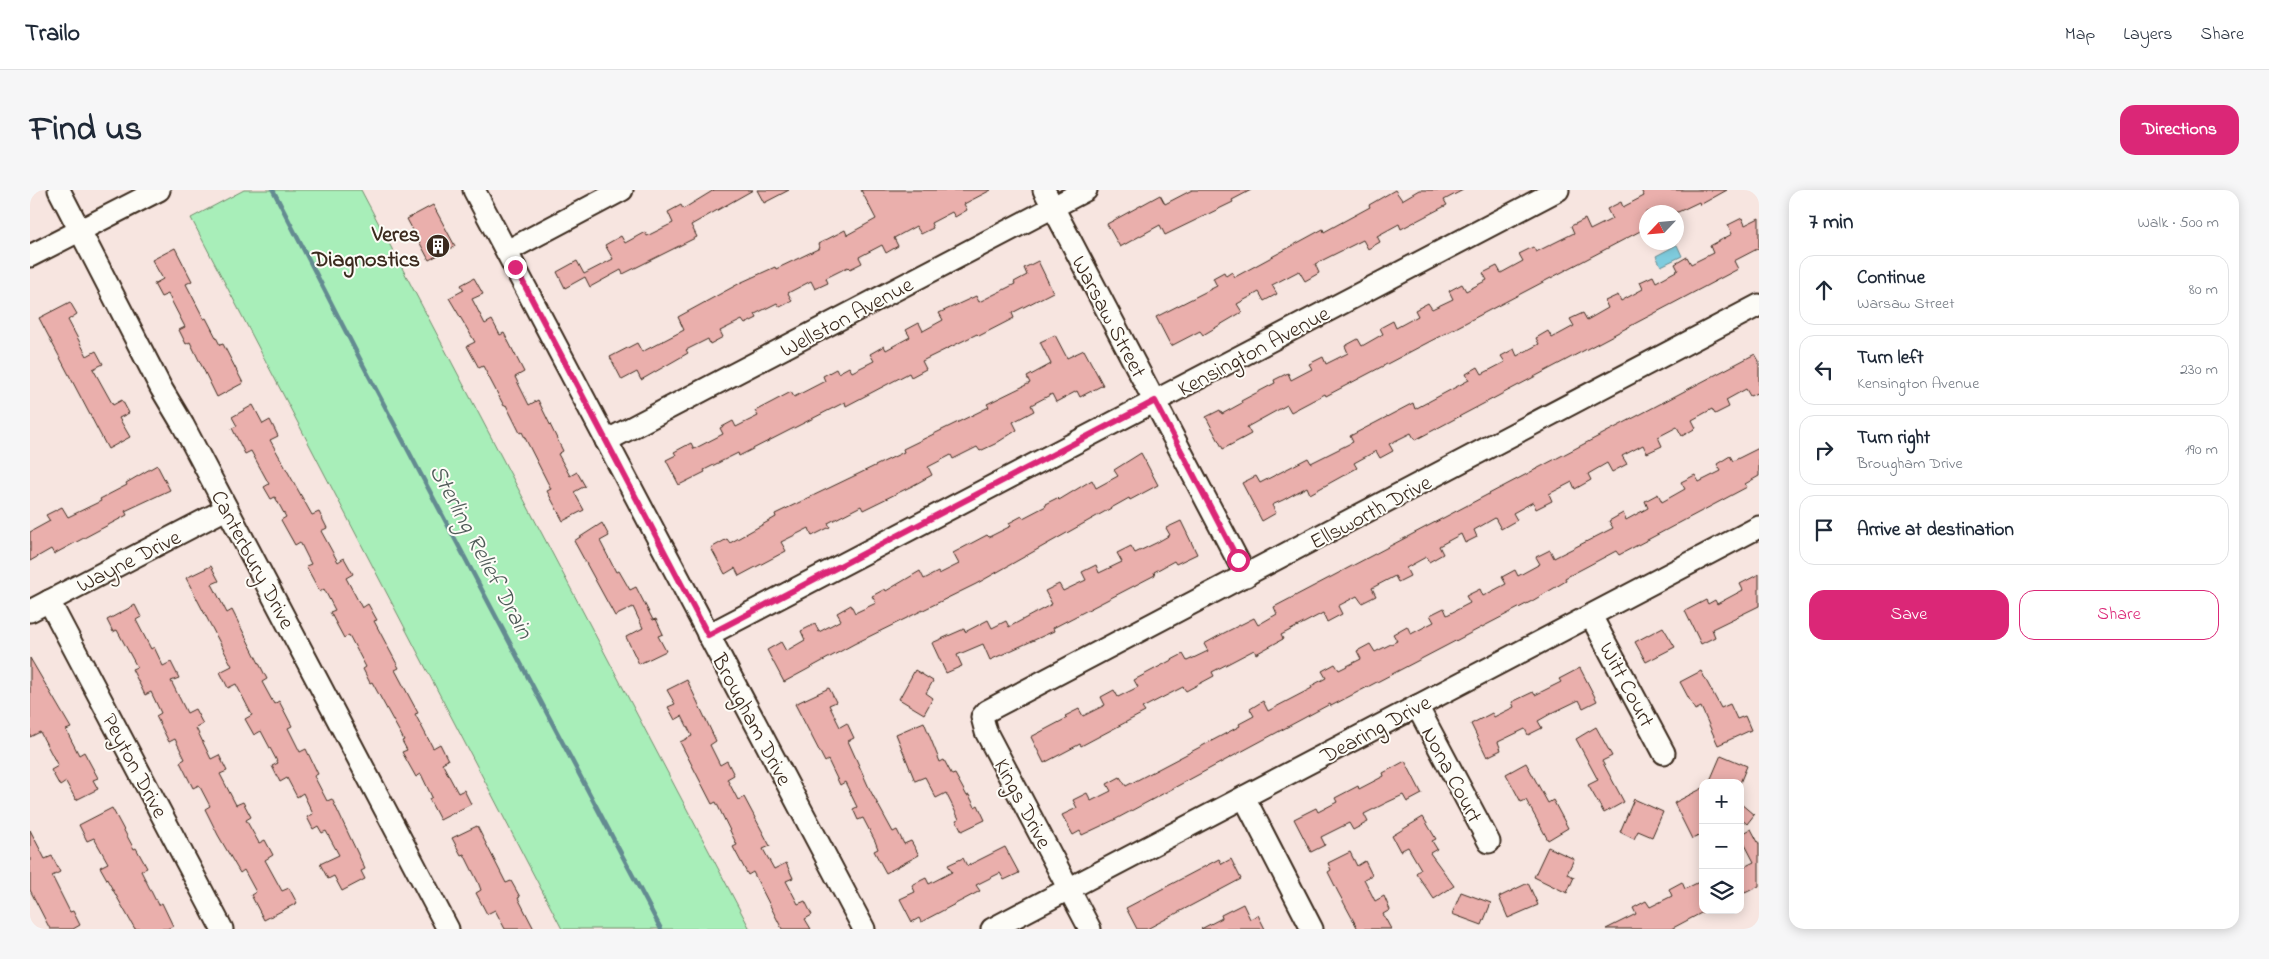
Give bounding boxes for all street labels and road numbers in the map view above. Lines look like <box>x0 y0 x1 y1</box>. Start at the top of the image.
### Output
street label: Warsaw Street <box>1062 251 1153 385</box>
street label: Wellston Avenue <box>775 270 920 367</box>
street label: Kensington Avenue <box>1173 299 1337 407</box>
street label: Ellsworth Drive <box>1305 468 1438 559</box>
street label: Canterbury Drive <box>200 485 302 636</box>
street label: Wayne Drive <box>72 523 188 604</box>
street label: Witt Court <box>1589 637 1662 734</box>
street label: Brougham Drive <box>701 648 799 793</box>
street label: Dearing Drive <box>1315 688 1438 774</box>
street label: Peyton Drive <box>91 708 174 825</box>
street label: Nona Court <box>1412 722 1489 830</box>
street label: Kings Drive <box>983 754 1059 856</box>

